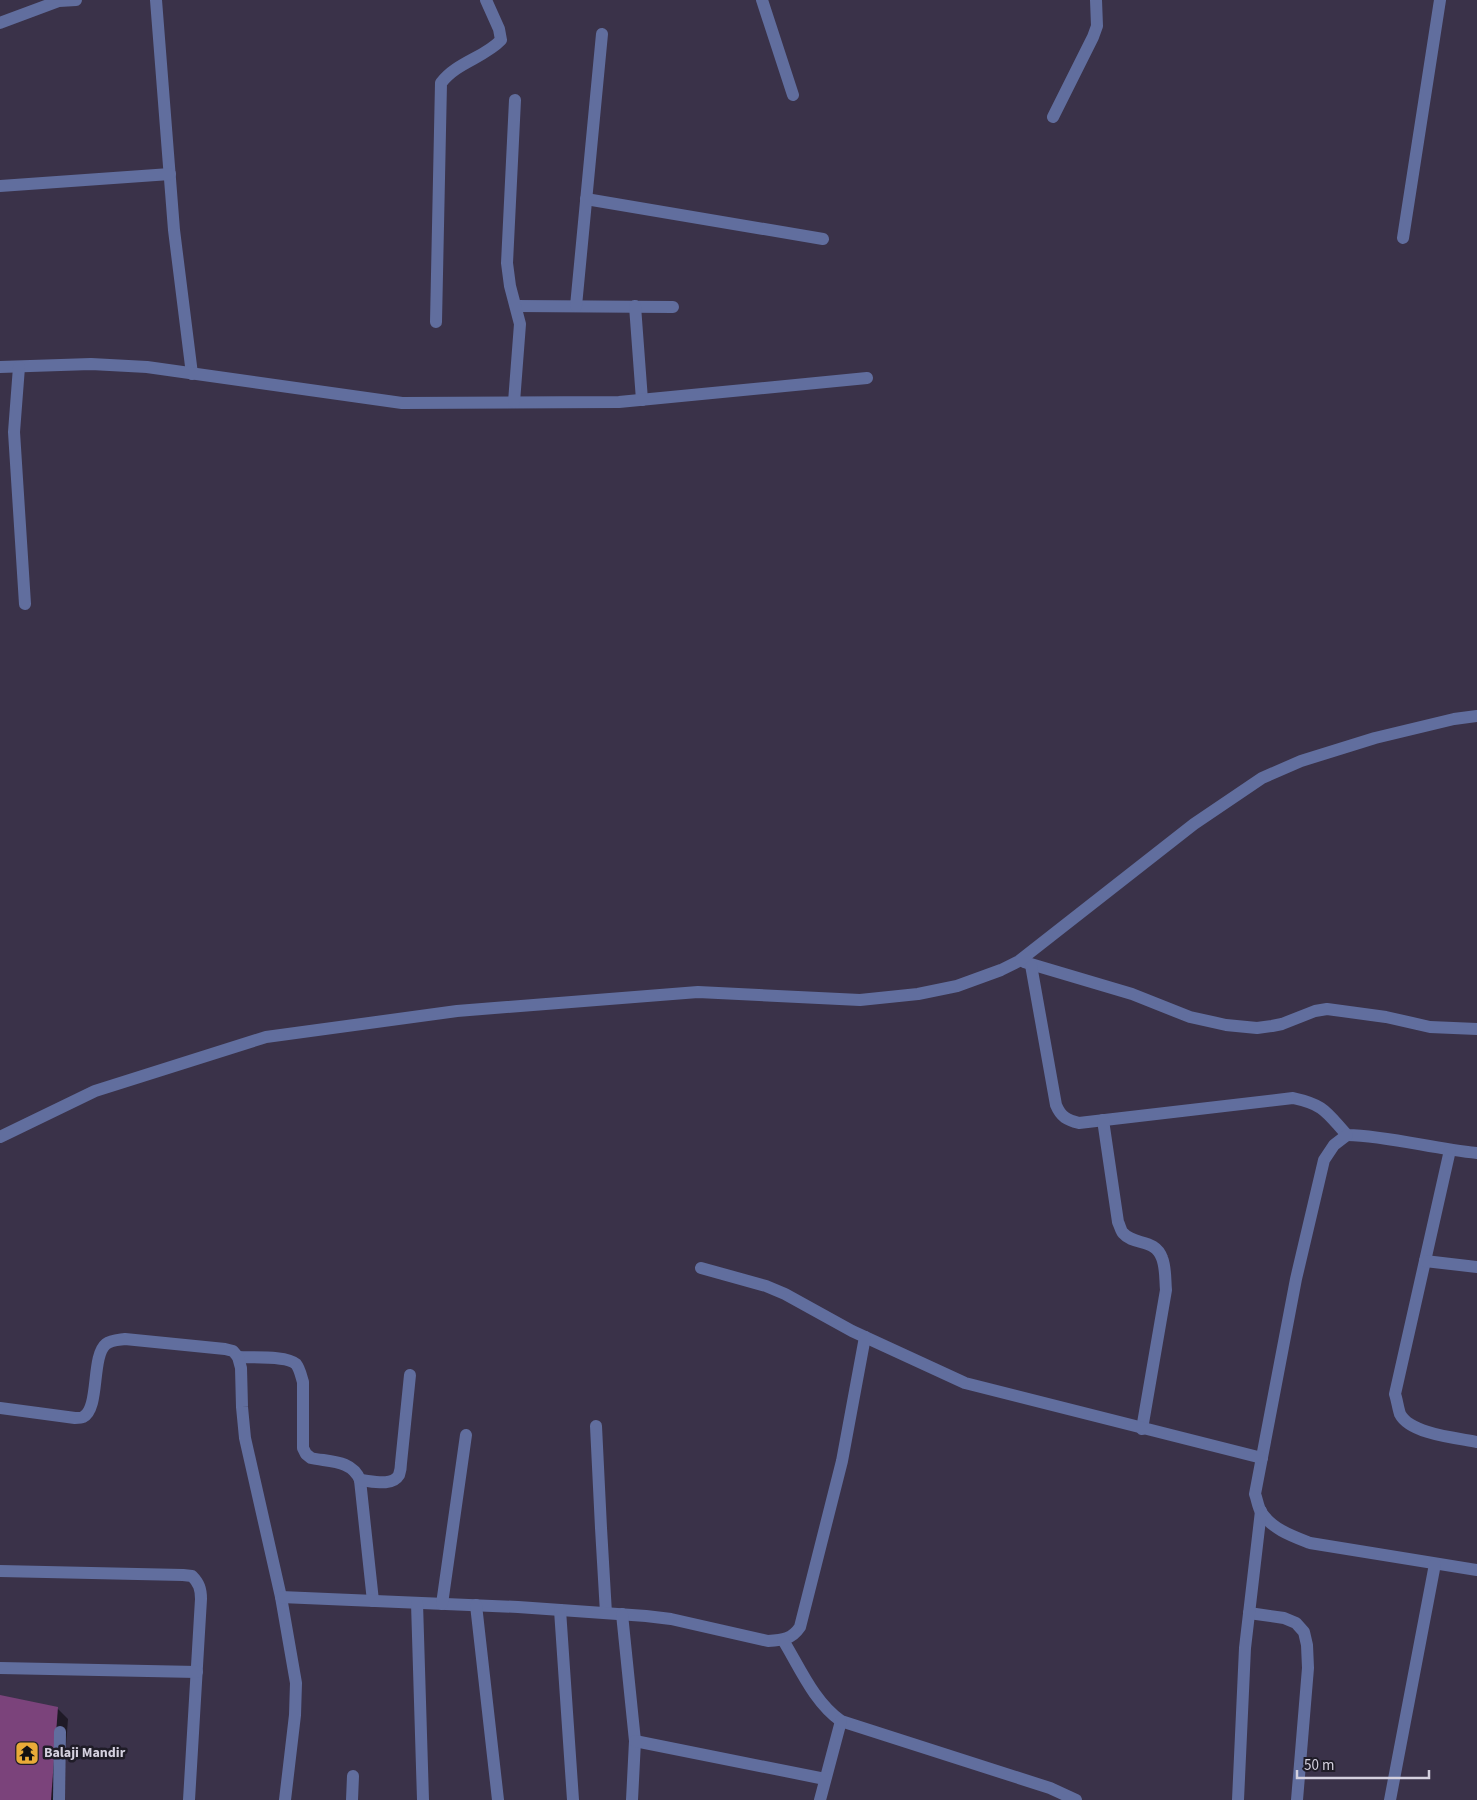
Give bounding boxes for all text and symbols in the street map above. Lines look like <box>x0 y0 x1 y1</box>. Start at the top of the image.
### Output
temple icon: Balaji Mandir <box>14 1740 40 1766</box>
place label: Balaji Mandir <box>44 1743 126 1763</box>
scale bar <box>1297 1748 1430 1780</box>
text: 50 m <box>1304 1755 1334 1776</box>

